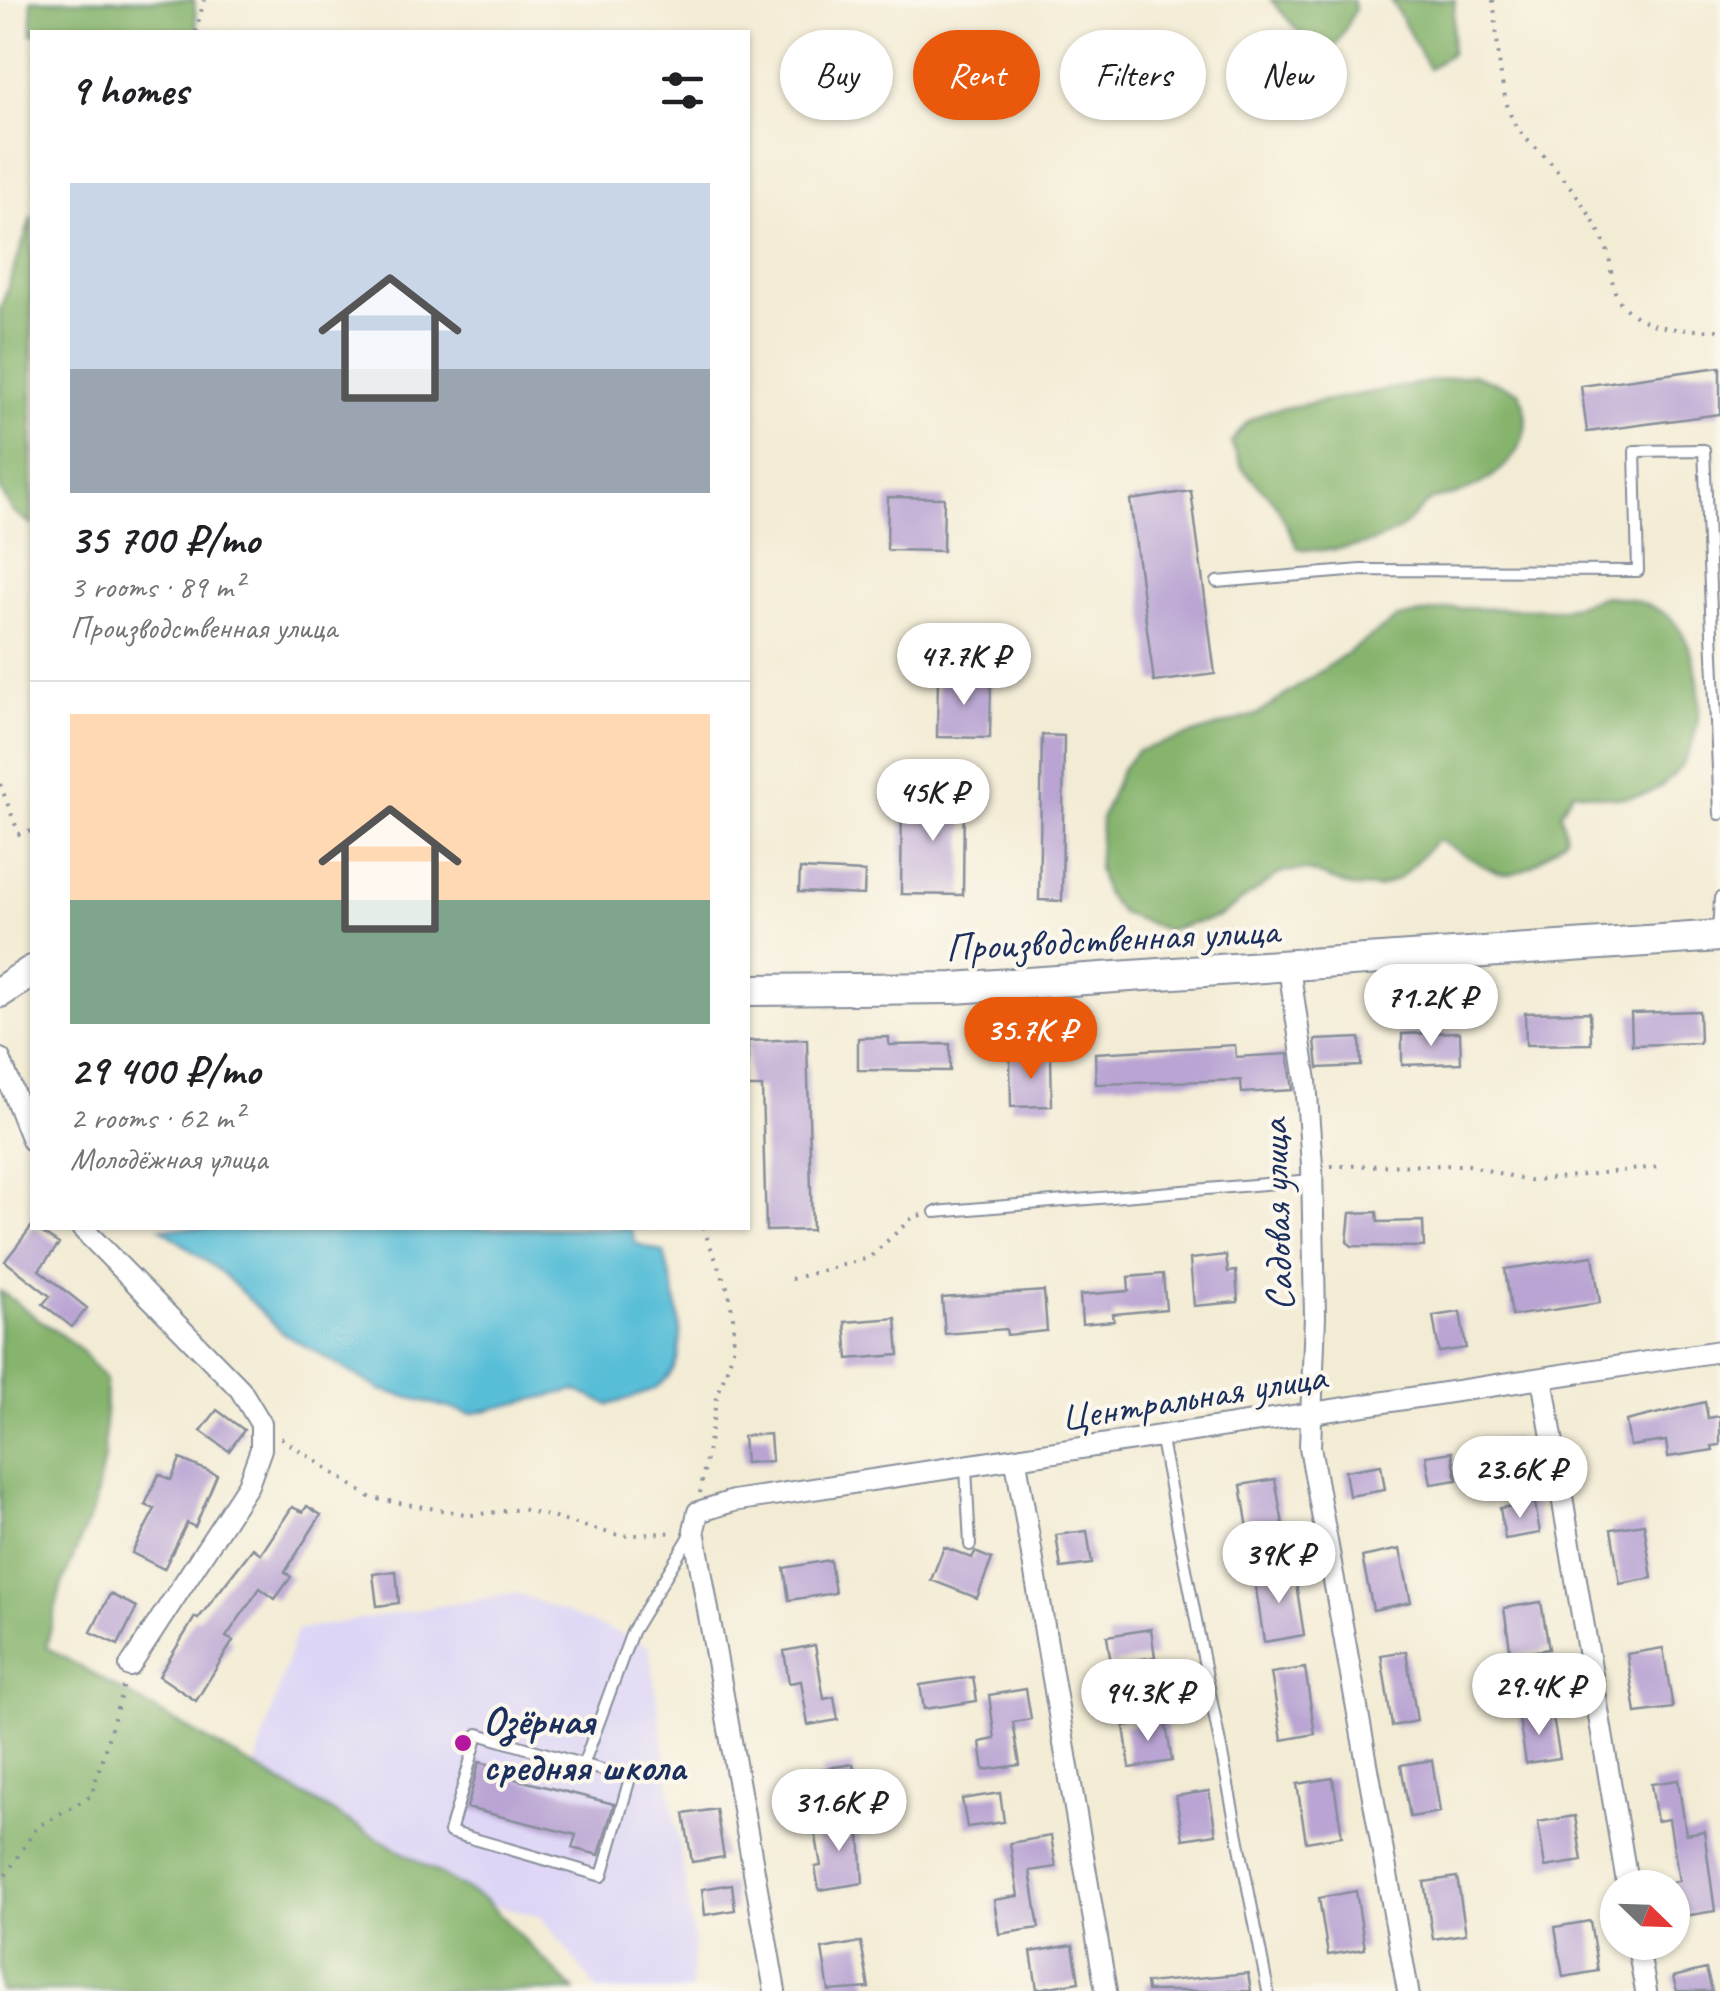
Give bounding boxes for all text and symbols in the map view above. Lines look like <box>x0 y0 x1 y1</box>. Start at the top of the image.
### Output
chip: Buy <box>780 30 893 120</box>
chip: Rent <box>913 30 1040 120</box>
chip: Filters <box>1060 30 1206 120</box>
chip: New <box>1226 30 1347 120</box>
icon: filters <box>655 63 710 118</box>
text: 9 homes <box>70 64 188 117</box>
icon: home <box>300 248 480 428</box>
text: 35 700 ₽/mo <box>70 513 260 566</box>
text: 3 rooms · 89 m² <box>70 566 243 607</box>
text: Производственная улица <box>70 607 337 648</box>
pin: 47.7K ₽ <box>872 623 1056 708</box>
text: 47.7K ₽ <box>919 635 1009 676</box>
pin: 45K ₽ <box>863 759 1003 844</box>
text: 45K ₽ <box>899 771 967 812</box>
icon: home <box>300 779 480 959</box>
street label: Производственная улица <box>944 905 1284 973</box>
pin: 71.2K ₽ <box>1339 964 1523 1049</box>
text: 71.2K ₽ <box>1386 976 1476 1017</box>
pin: 35.7K ₽ <box>939 997 1123 1082</box>
text: 35.7K ₽ <box>986 1009 1076 1050</box>
text: 29 400 ₽/mo <box>70 1044 260 1097</box>
text: 2 rooms · 62 m² <box>70 1097 243 1138</box>
street label: Садовая улица <box>1249 1116 1305 1312</box>
text: Молодёжная улица <box>70 1138 267 1179</box>
street label: Центральная улица <box>1057 1351 1332 1443</box>
pin: 23.6K ₽ <box>1428 1436 1612 1521</box>
text: 23.6K ₽ <box>1475 1448 1565 1489</box>
pin: 39K ₽ <box>1209 1521 1349 1606</box>
text: 39K ₽ <box>1245 1533 1313 1574</box>
pin: 29.4K ₽ <box>1447 1653 1631 1738</box>
pin: 94.3K ₽ <box>1056 1659 1240 1744</box>
text: 29.4K ₽ <box>1494 1665 1584 1706</box>
text: 94.3K ₽ <box>1103 1671 1193 1712</box>
place label: Озёрная средняя школа <box>483 1696 688 1792</box>
marker: Озёрная средняя школа <box>452 1732 474 1754</box>
pin: 31.6K ₽ <box>747 1769 931 1854</box>
text: 31.6K ₽ <box>794 1781 884 1822</box>
north arrow <box>1600 1870 1690 1960</box>
map controls <box>1600 1870 1690 1960</box>

